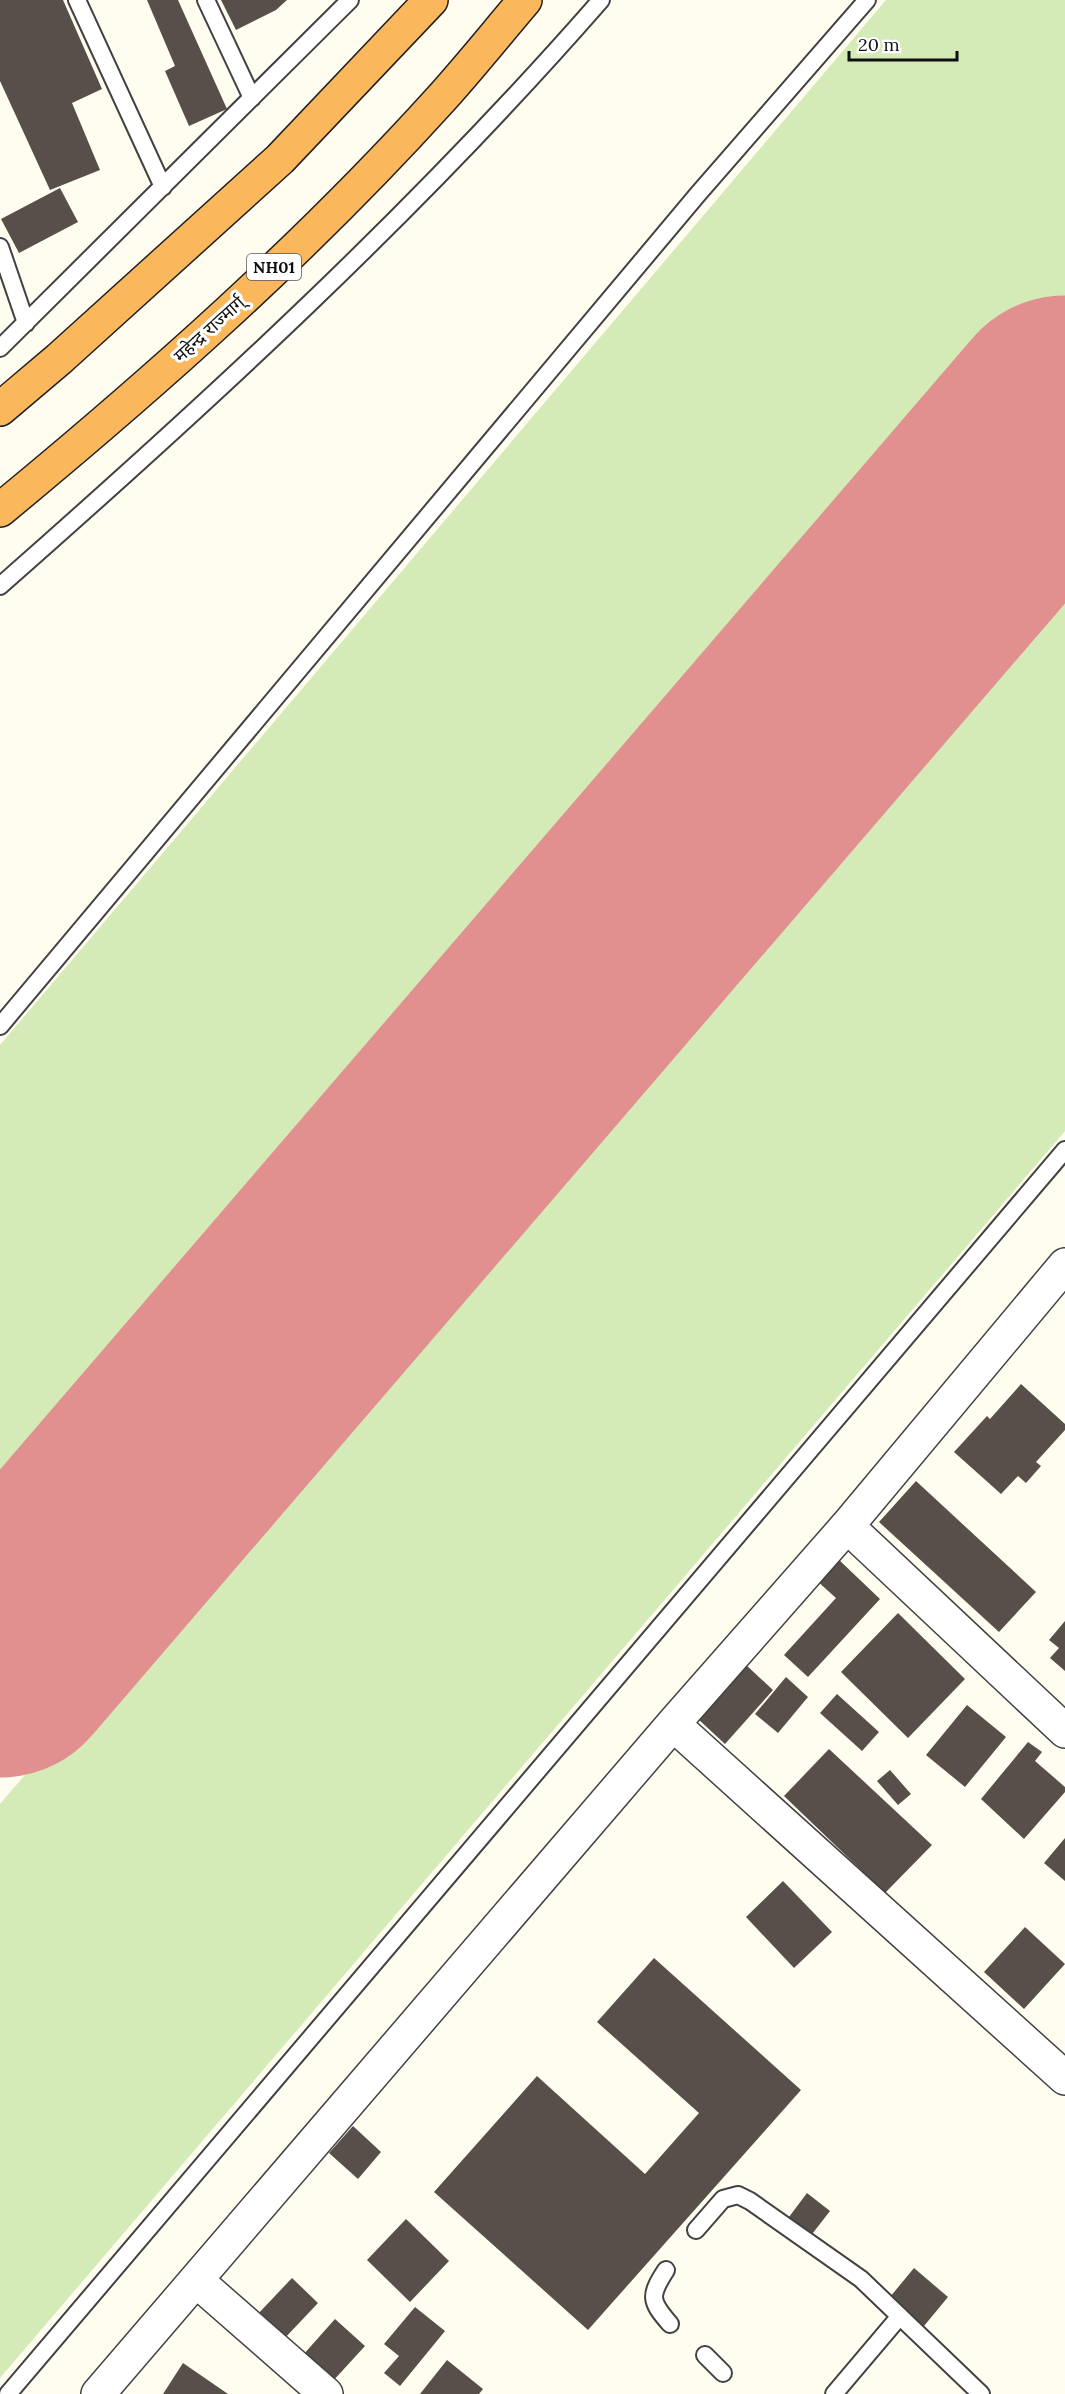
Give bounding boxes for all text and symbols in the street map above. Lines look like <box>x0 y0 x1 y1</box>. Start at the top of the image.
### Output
scale bar <box>849 24 957 62</box>
text: 20 m <box>858 33 900 56</box>
road number: NH01 <box>247 254 301 280</box>
street label: महेन्द्र राज्मार्ग् <box>169 289 252 367</box>

